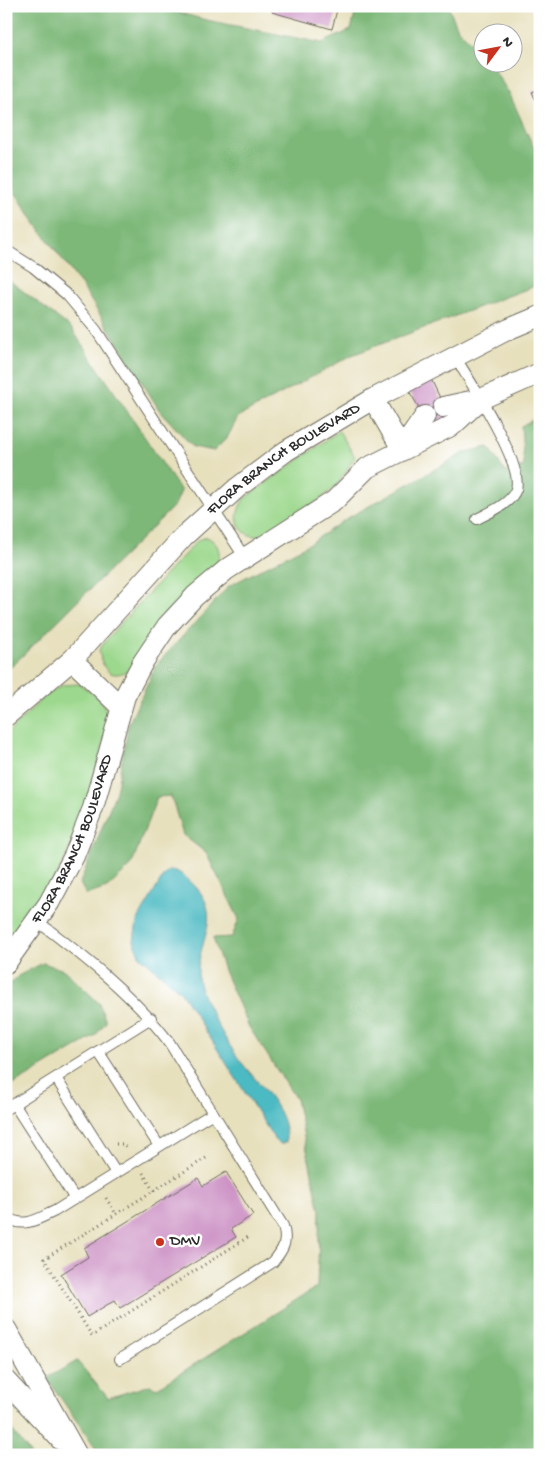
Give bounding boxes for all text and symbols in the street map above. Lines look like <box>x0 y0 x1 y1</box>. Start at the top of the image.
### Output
north arrow <box>474 22 524 72</box>
text: N <box>497 34 517 51</box>
street label: FLORA BRANCH BOULEVARD <box>203 399 364 520</box>
street label: FLORA BRANCH BOULEVARD <box>27 752 117 928</box>
place label: DMV <box>169 1233 201 1252</box>
marker: DMV <box>154 1236 166 1248</box>

